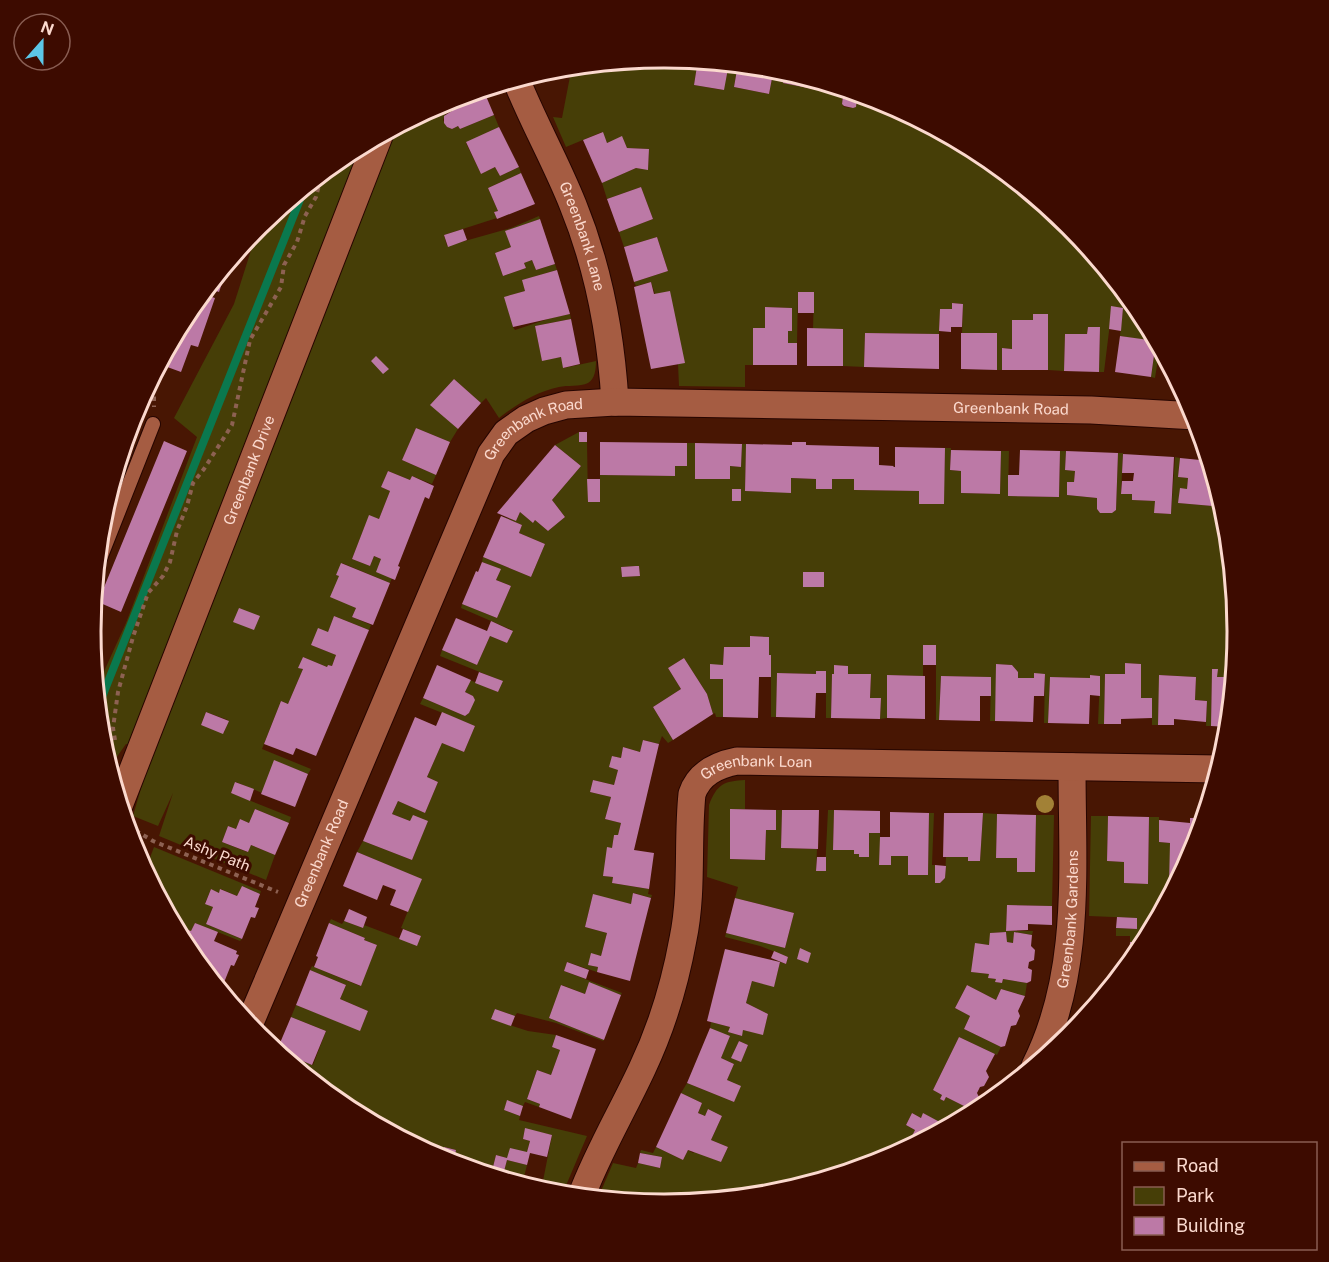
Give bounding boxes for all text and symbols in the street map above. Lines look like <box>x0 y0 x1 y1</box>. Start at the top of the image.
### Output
north arrow <box>12 12 72 72</box>
text: N <box>38 17 56 40</box>
street label: Greenbank Lane <box>556 179 609 292</box>
street label: Greenbank Road <box>480 395 584 463</box>
street label: Greenbank Road <box>953 399 1069 418</box>
street label: Greenbank Drive <box>220 413 278 527</box>
street label: Greenbank Loan <box>697 751 812 783</box>
street label: Greenbank Road <box>291 797 352 910</box>
street label: Ashy Path <box>182 833 253 875</box>
street label: Greenbank Gardens <box>1053 850 1081 990</box>
legend <box>1122 1142 1317 1250</box>
text: Road <box>1176 1155 1219 1176</box>
text: Park <box>1176 1185 1214 1206</box>
text: Building <box>1176 1215 1245 1236</box>

